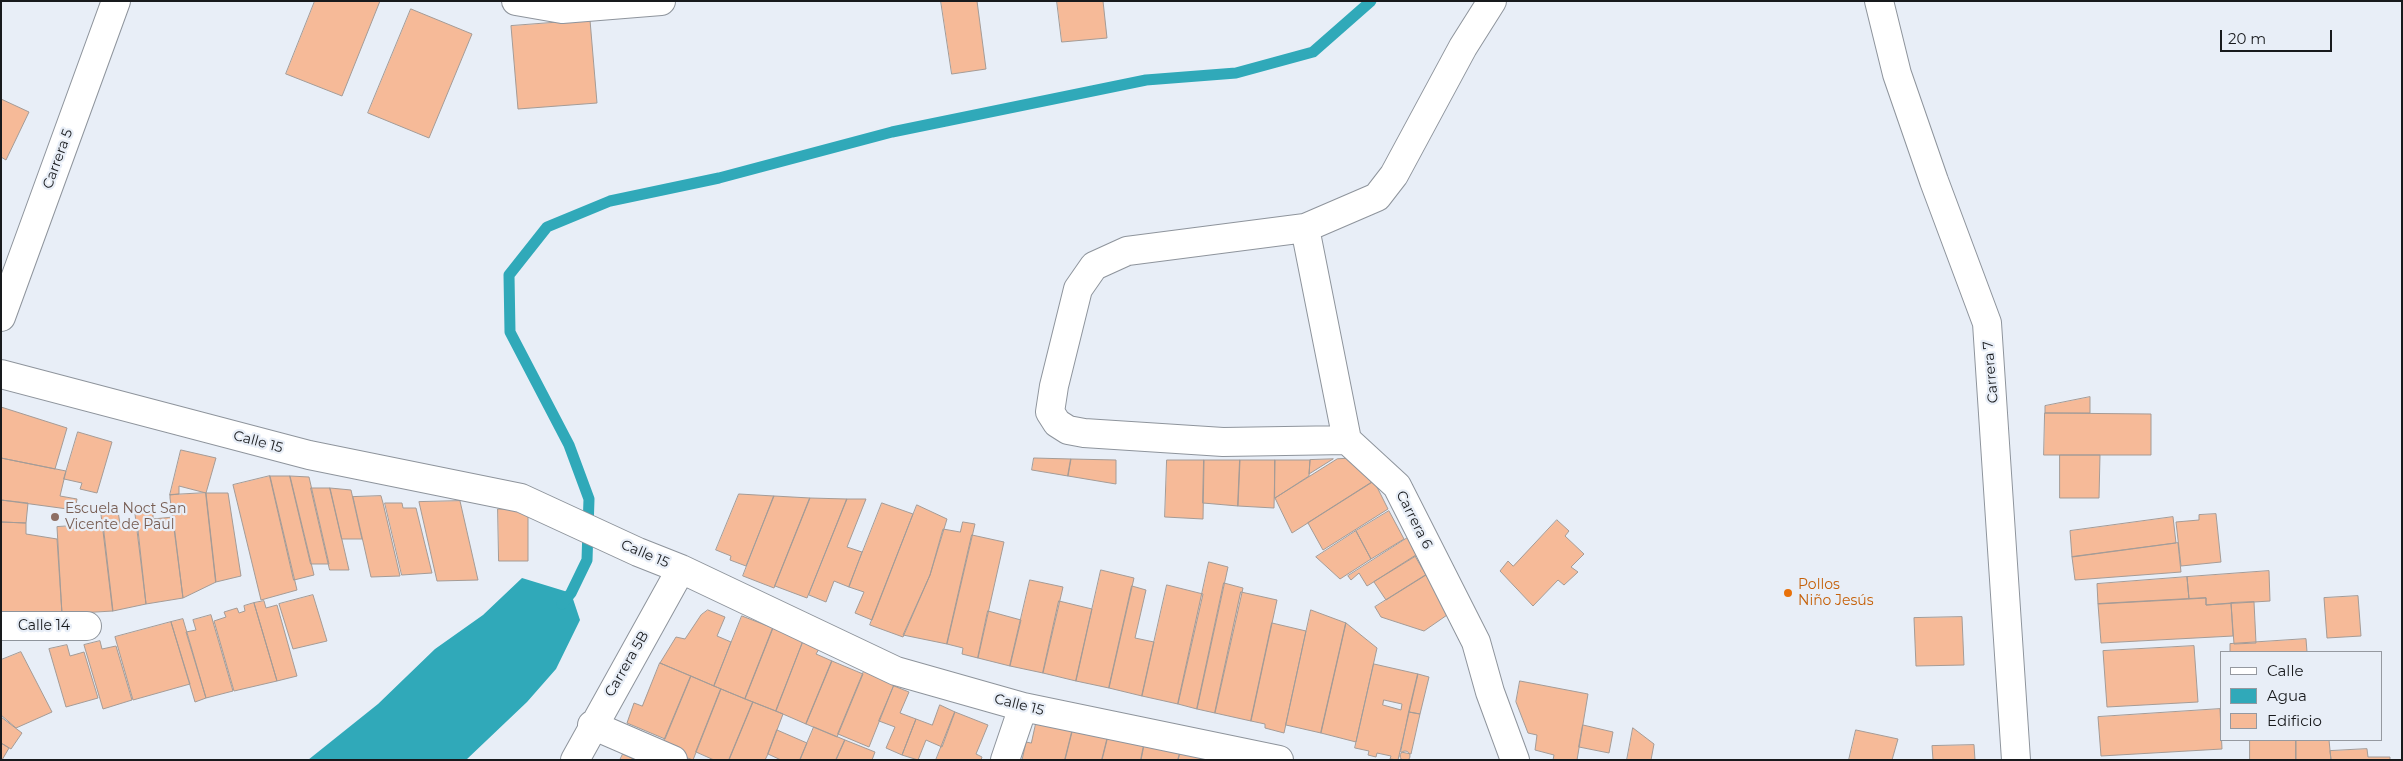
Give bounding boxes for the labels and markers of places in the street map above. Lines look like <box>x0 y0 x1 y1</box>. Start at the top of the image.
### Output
place label: Escuela Noct San Vicente de Paul <box>65 501 186 534</box>
marker: Escuela Noct San Vicente de Paul <box>49 511 61 523</box>
place label: Pollos Niño Jesús <box>1798 577 1874 610</box>
marker: Pollos Niño Jesús <box>1782 587 1794 599</box>

